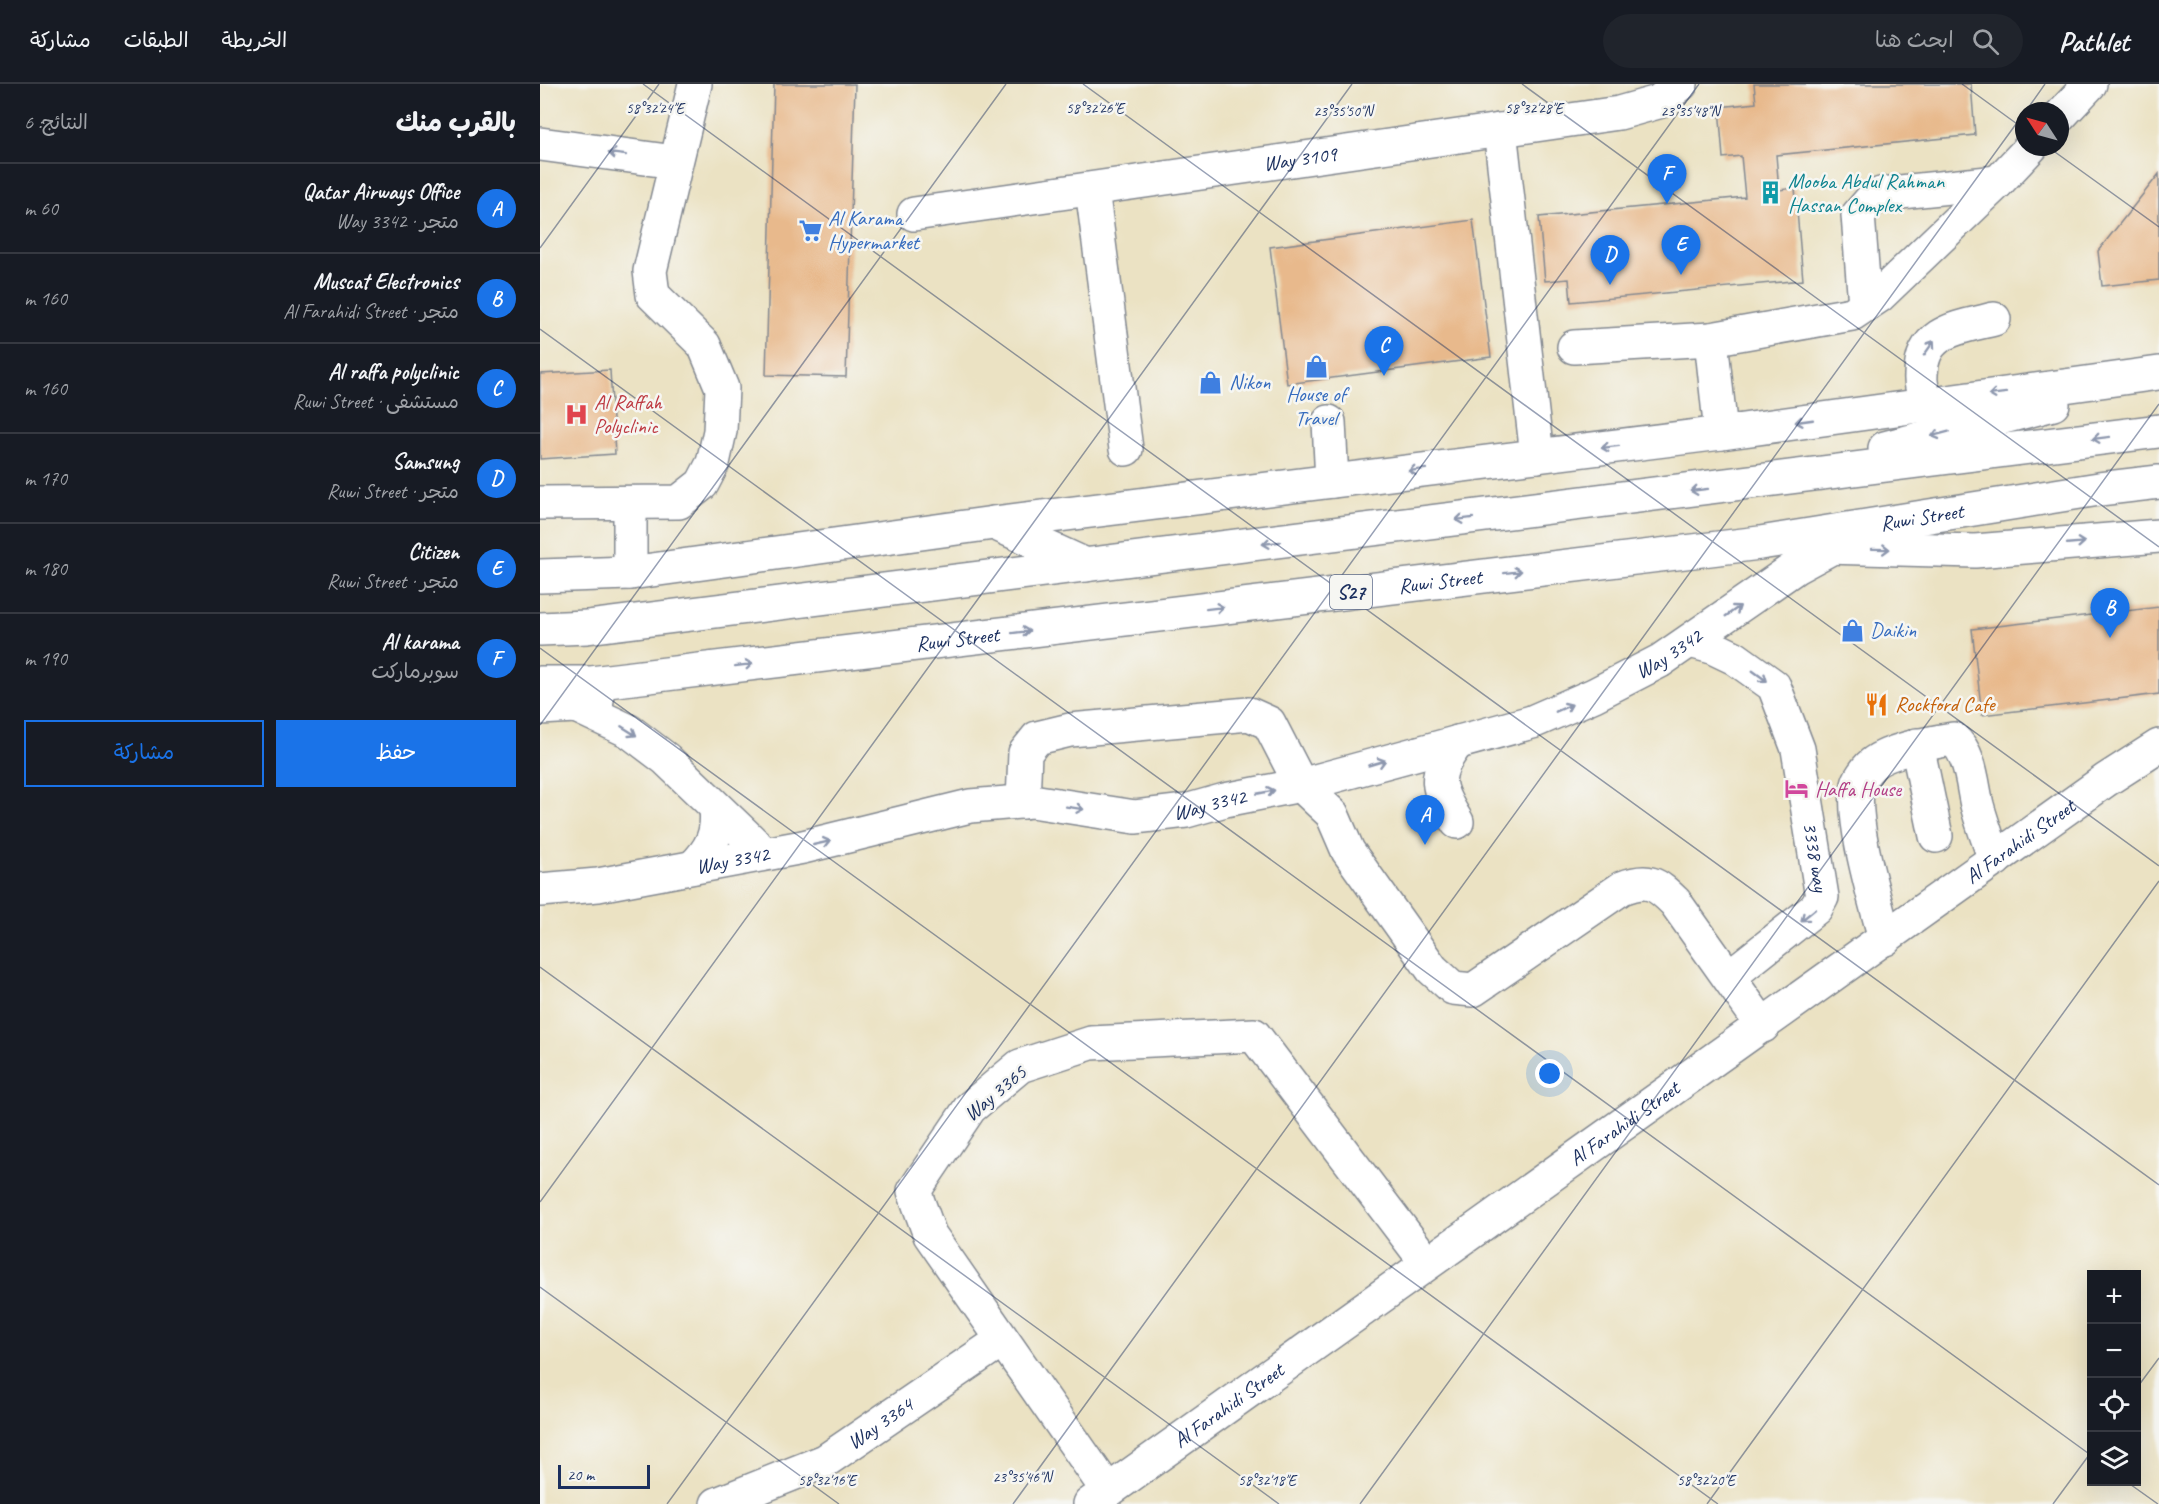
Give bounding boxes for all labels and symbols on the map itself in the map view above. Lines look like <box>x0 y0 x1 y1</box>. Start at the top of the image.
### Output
text: 58°32'24"E <box>626 99 686 118</box>
text: 58°32'26"E <box>1066 99 1126 118</box>
text: 58°32'28"E <box>1505 99 1565 118</box>
text: 23°35'50"N <box>1313 102 1376 121</box>
text: 23°35'48"N <box>1660 102 1723 121</box>
north arrow <box>2015 102 2069 156</box>
street label: Way 3109 <box>1262 140 1340 177</box>
one-way arrow <box>607 149 627 160</box>
pin: F <box>1648 154 1686 204</box>
place label: Mooba Abdul Rahman Hassan Complex <box>1788 168 1945 218</box>
building icon: Mooba Abdul Rahman Hassan Complex <box>1757 180 1783 206</box>
place label: Al Karama Hypermarket <box>828 205 921 255</box>
supermarket icon: Al Karama Hypermarket <box>797 217 823 243</box>
pin: E <box>1662 226 1700 275</box>
pin: D <box>1590 236 1630 285</box>
pin: C <box>1364 326 1404 376</box>
one-way arrow <box>1923 339 1936 356</box>
shop icon: House of Travel <box>1303 353 1329 379</box>
shop icon: Nikon <box>1198 369 1224 395</box>
place label: Nikon <box>1229 369 1271 395</box>
place label: House of Travel <box>1286 381 1350 431</box>
place label: Al Raffah Polyclinic <box>594 389 663 439</box>
one-way arrow <box>1987 389 2007 400</box>
hospital icon: Al Raffah Polyclinic <box>563 401 589 427</box>
one-way arrow <box>1794 416 1814 427</box>
one-way arrow <box>1931 428 1950 440</box>
one-way arrow <box>2091 432 2111 443</box>
one-way arrow <box>1601 442 1621 453</box>
one-way arrow <box>1408 465 1427 476</box>
one-way arrow <box>1690 485 1710 496</box>
street label: Ruwi Street <box>1878 498 1967 537</box>
one-way arrow <box>1455 513 1474 524</box>
one-way arrow <box>1261 537 1281 548</box>
one-way arrow <box>2066 537 2085 548</box>
one-way arrow <box>1871 543 1891 555</box>
street label: Ruwi Street <box>1397 563 1485 599</box>
one-way arrow <box>1502 567 1522 578</box>
road number: S27 <box>1330 575 1372 609</box>
pin: B <box>2090 588 2130 638</box>
one-way arrow <box>1205 603 1224 614</box>
one-way arrow <box>1724 605 1740 617</box>
shop icon: Daikin <box>1839 617 1865 643</box>
place label: Daikin <box>1870 617 1917 643</box>
street label: Ruwi Street <box>914 621 1002 657</box>
street label: Way 3342 <box>1631 622 1708 684</box>
one-way arrow <box>1011 626 1031 637</box>
one-way arrow <box>734 659 754 670</box>
one-way arrow <box>1752 669 1768 682</box>
restaurant icon: Rockford Cafe <box>1864 691 1890 717</box>
place label: Rockford Cafe <box>1895 691 1997 717</box>
one-way arrow <box>1554 702 1573 713</box>
one-way arrow <box>620 726 637 738</box>
one-way arrow <box>1367 757 1386 768</box>
hotel icon: Haffa House <box>1784 776 1810 802</box>
place label: Haffa House <box>1815 776 1902 802</box>
street label: Way 3342 <box>1172 783 1250 825</box>
one-way arrow <box>1256 786 1276 797</box>
street label: Al Farahidi Street <box>1960 792 2082 889</box>
pin: A <box>1406 796 1444 845</box>
one-way arrow <box>1064 802 1084 813</box>
street label: 3338 way <box>1797 820 1834 895</box>
one-way arrow <box>812 836 831 848</box>
street label: Way 3342 <box>694 840 773 880</box>
one-way arrow <box>1800 908 1816 921</box>
street label: Way 3365 <box>958 1058 1033 1127</box>
your location <box>1535 1059 1564 1088</box>
street label: Al Farahidi Street <box>1564 1074 1686 1171</box>
street label: Al Farahidi Street <box>1168 1356 1290 1453</box>
street label: Way 3364 <box>842 1390 920 1455</box>
scale bar <box>558 1462 650 1490</box>
text: 23°35'46"N <box>992 1468 1055 1487</box>
text: 58°32'16"E <box>798 1471 858 1490</box>
text: 58°32'18"E <box>1238 1471 1298 1490</box>
text: 58°32'20"E <box>1677 1471 1737 1490</box>

